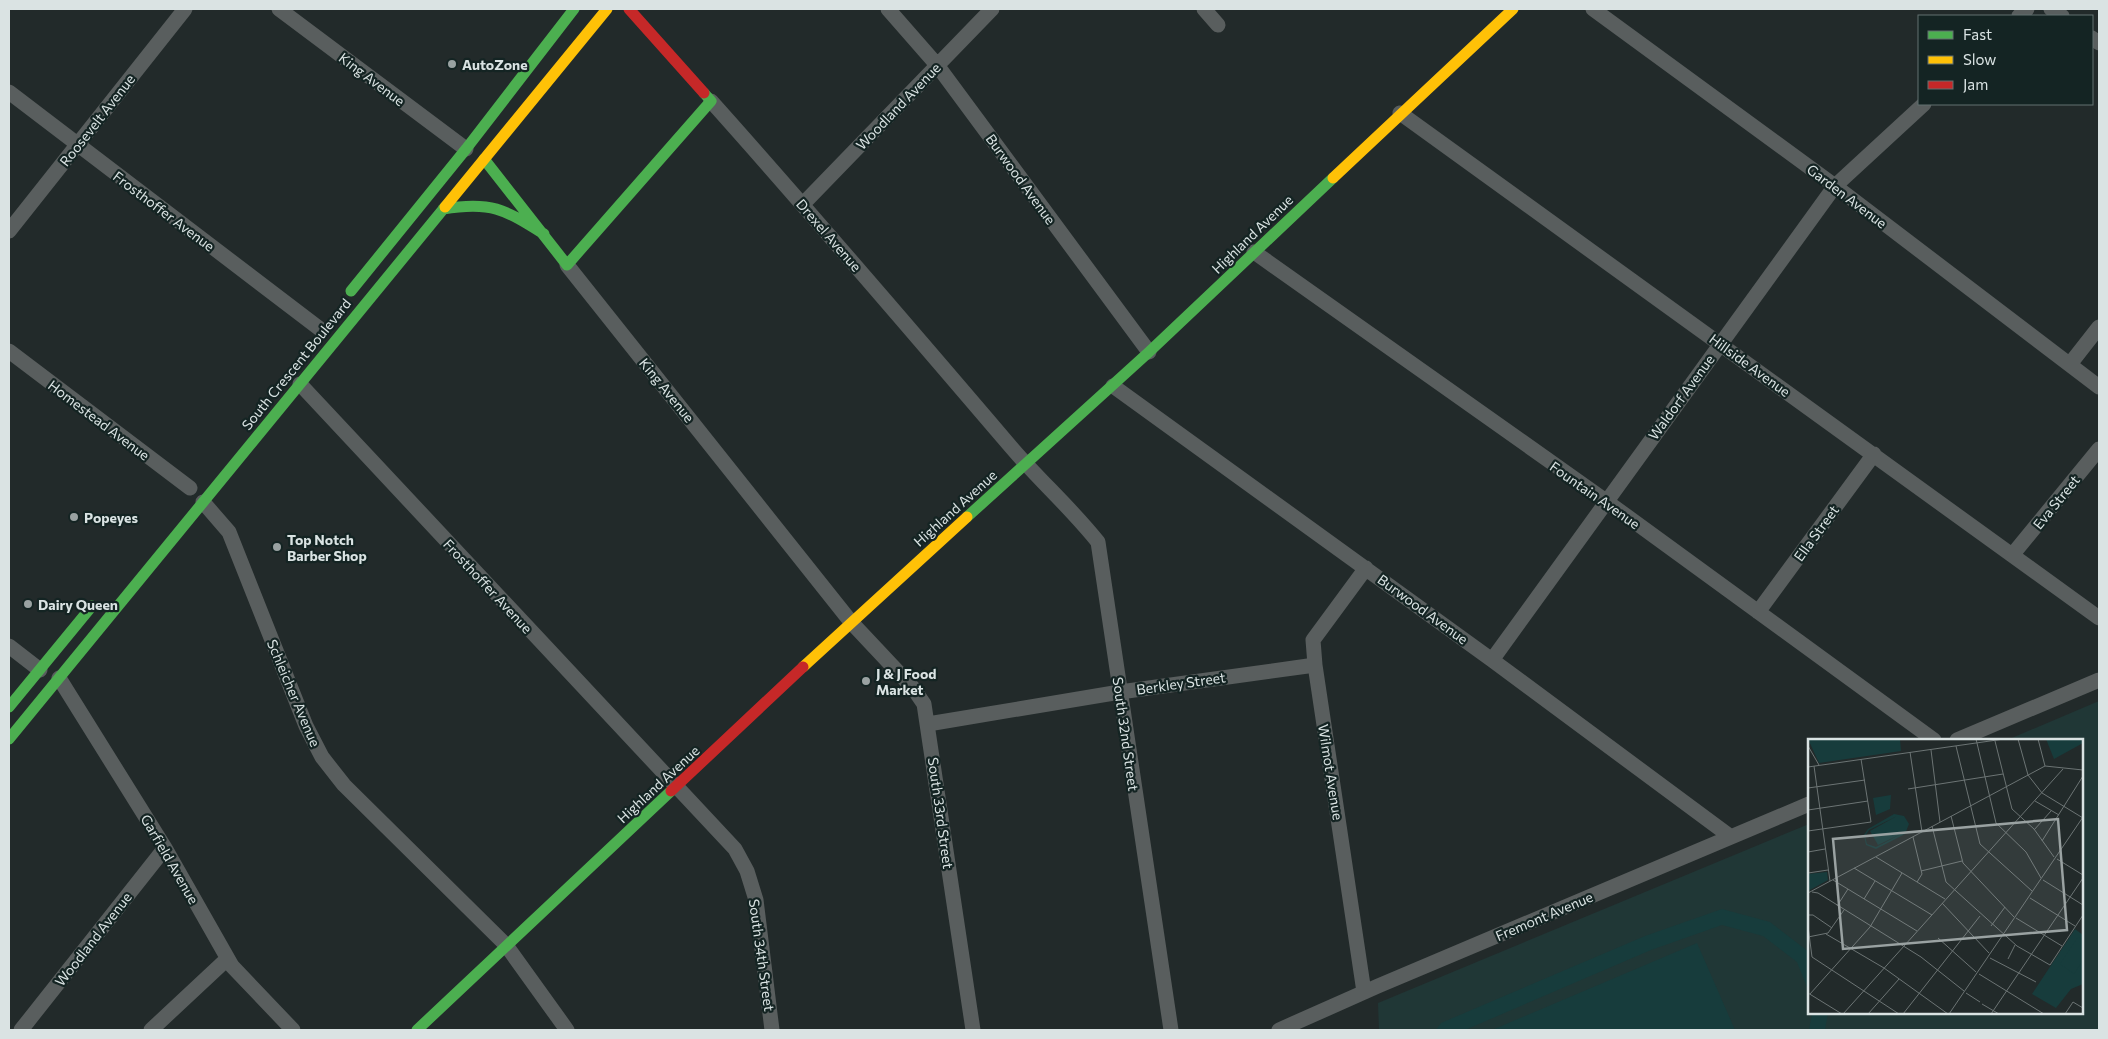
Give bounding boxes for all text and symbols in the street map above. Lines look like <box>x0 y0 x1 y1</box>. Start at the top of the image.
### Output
legend <box>1918 15 2093 105</box>
text: Fast <box>1963 25 1992 43</box>
street label: King Avenue <box>336 49 408 109</box>
text: Slow <box>1963 50 1996 68</box>
place label: AutoZone <box>462 56 528 73</box>
marker: AutoZone <box>446 58 458 70</box>
street label: Woodland Avenue <box>852 59 944 153</box>
street label: Roosevelt Avenue <box>56 71 138 169</box>
text: Jam <box>1963 75 1988 93</box>
street label: Burwood Avenue <box>983 130 1059 228</box>
street label: Garden Avenue <box>1804 160 1890 232</box>
street label: Frosthoffer Avenue <box>110 167 218 255</box>
street label: Highland Avenue <box>1208 191 1296 277</box>
street label: Drexel Avenue <box>793 195 865 275</box>
street label: South Crescent Boulevard <box>238 295 354 433</box>
street label: Hillside Avenue <box>1706 330 1794 400</box>
street label: Waldorf Avenue <box>1644 351 1718 443</box>
street label: King Avenue <box>636 354 698 426</box>
street label: Homestead Avenue <box>45 376 153 464</box>
street label: Fountain Avenue <box>1547 458 1643 532</box>
street label: Highland Avenue <box>910 466 1000 550</box>
street label: Eva Street <box>2029 471 2083 532</box>
street label: Ella Street <box>1790 502 1842 564</box>
place label: Popeyes <box>84 509 138 526</box>
marker: Popeyes <box>68 511 80 523</box>
place label: Top Notch Barber Shop <box>287 531 367 564</box>
street label: Frosthoffer Avenue <box>440 535 536 637</box>
marker: Top Notch Barber Shop <box>271 541 283 553</box>
street label: Burwood Avenue <box>1374 571 1472 647</box>
place label: Dairy Queen <box>38 596 118 613</box>
marker: Dairy Queen <box>22 598 34 610</box>
street label: Schleicher Avenue <box>264 637 324 749</box>
place label: J & J Food Market <box>876 665 937 698</box>
street label: Berkley Street <box>1135 668 1227 698</box>
marker: J & J Food Market <box>860 675 872 687</box>
street label: South 32nd Street <box>1110 676 1142 792</box>
street label: Wilmot Avenue <box>1315 723 1347 821</box>
inset map <box>1808 739 2083 1014</box>
street label: Highland Avenue <box>613 742 703 826</box>
street label: South 33rd Street <box>925 756 957 870</box>
street label: Garfield Avenue <box>137 811 203 907</box>
street label: Fremont Avenue <box>1493 888 1595 944</box>
street label: Woodland Avenue <box>51 889 135 989</box>
street label: South 34th Street <box>746 898 778 1013</box>

